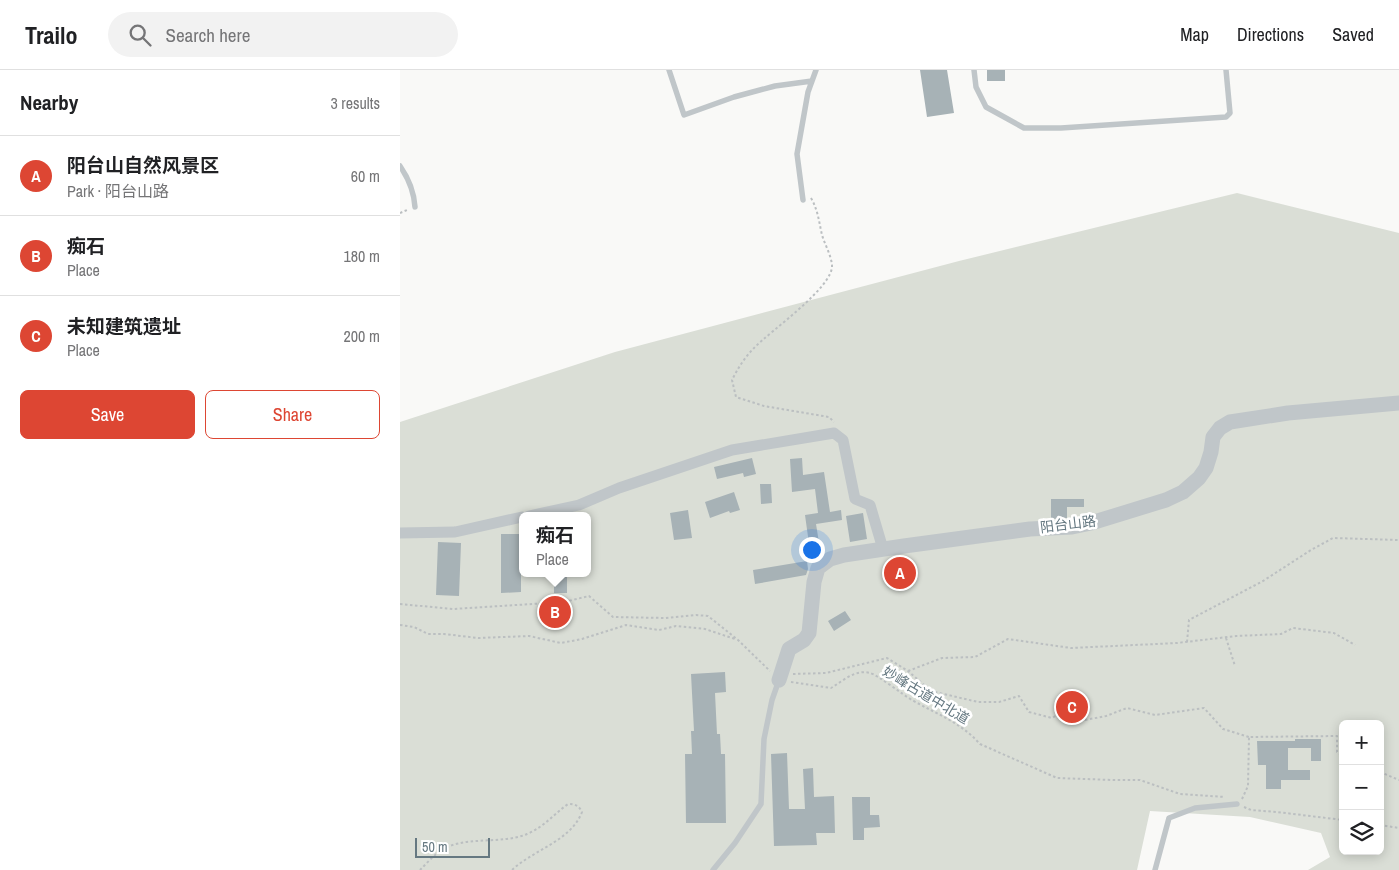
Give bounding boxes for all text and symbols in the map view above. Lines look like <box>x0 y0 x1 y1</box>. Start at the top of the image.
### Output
search box <box>108 12 458 57</box>
text: Trailo <box>25 19 78 51</box>
icon: search <box>126 21 154 49</box>
text: Search here <box>166 22 250 48</box>
text: Map <box>1180 22 1209 47</box>
text: Directions <box>1237 22 1304 47</box>
text: Saved <box>1332 22 1374 47</box>
text: Nearby <box>20 88 78 117</box>
text: 3 results <box>330 92 380 114</box>
text: 阳台山自然风景区 <box>67 152 219 178</box>
text: A <box>31 165 41 187</box>
text: 60 m <box>351 165 380 187</box>
text: Park · 阳台山路 <box>67 180 169 202</box>
text: 痴石 <box>67 233 105 259</box>
text: B <box>31 245 41 267</box>
text: 180 m <box>344 245 380 267</box>
text: Place <box>67 259 100 281</box>
text: 未知建筑遗址 <box>67 313 181 339</box>
text: C <box>31 325 41 347</box>
text: 200 m <box>344 325 380 347</box>
text: Place <box>67 339 100 361</box>
button: Save <box>20 390 195 439</box>
button: Share <box>205 390 380 439</box>
popup <box>519 512 591 577</box>
street label: 阳台山路 <box>1039 512 1097 536</box>
text: 痴石 <box>536 522 574 548</box>
your location <box>799 537 825 563</box>
text: Place <box>536 548 569 570</box>
pin: A <box>884 554 916 592</box>
pin: B <box>539 593 571 631</box>
street label: 妙峰古道中北道 <box>879 662 973 728</box>
pin: C <box>1056 688 1088 726</box>
map controls <box>1339 720 1384 855</box>
button: + <box>1339 720 1384 765</box>
button: − <box>1339 765 1384 810</box>
button: layers <box>1339 810 1384 855</box>
scale bar <box>415 835 490 858</box>
text: 50 m <box>422 838 448 856</box>

